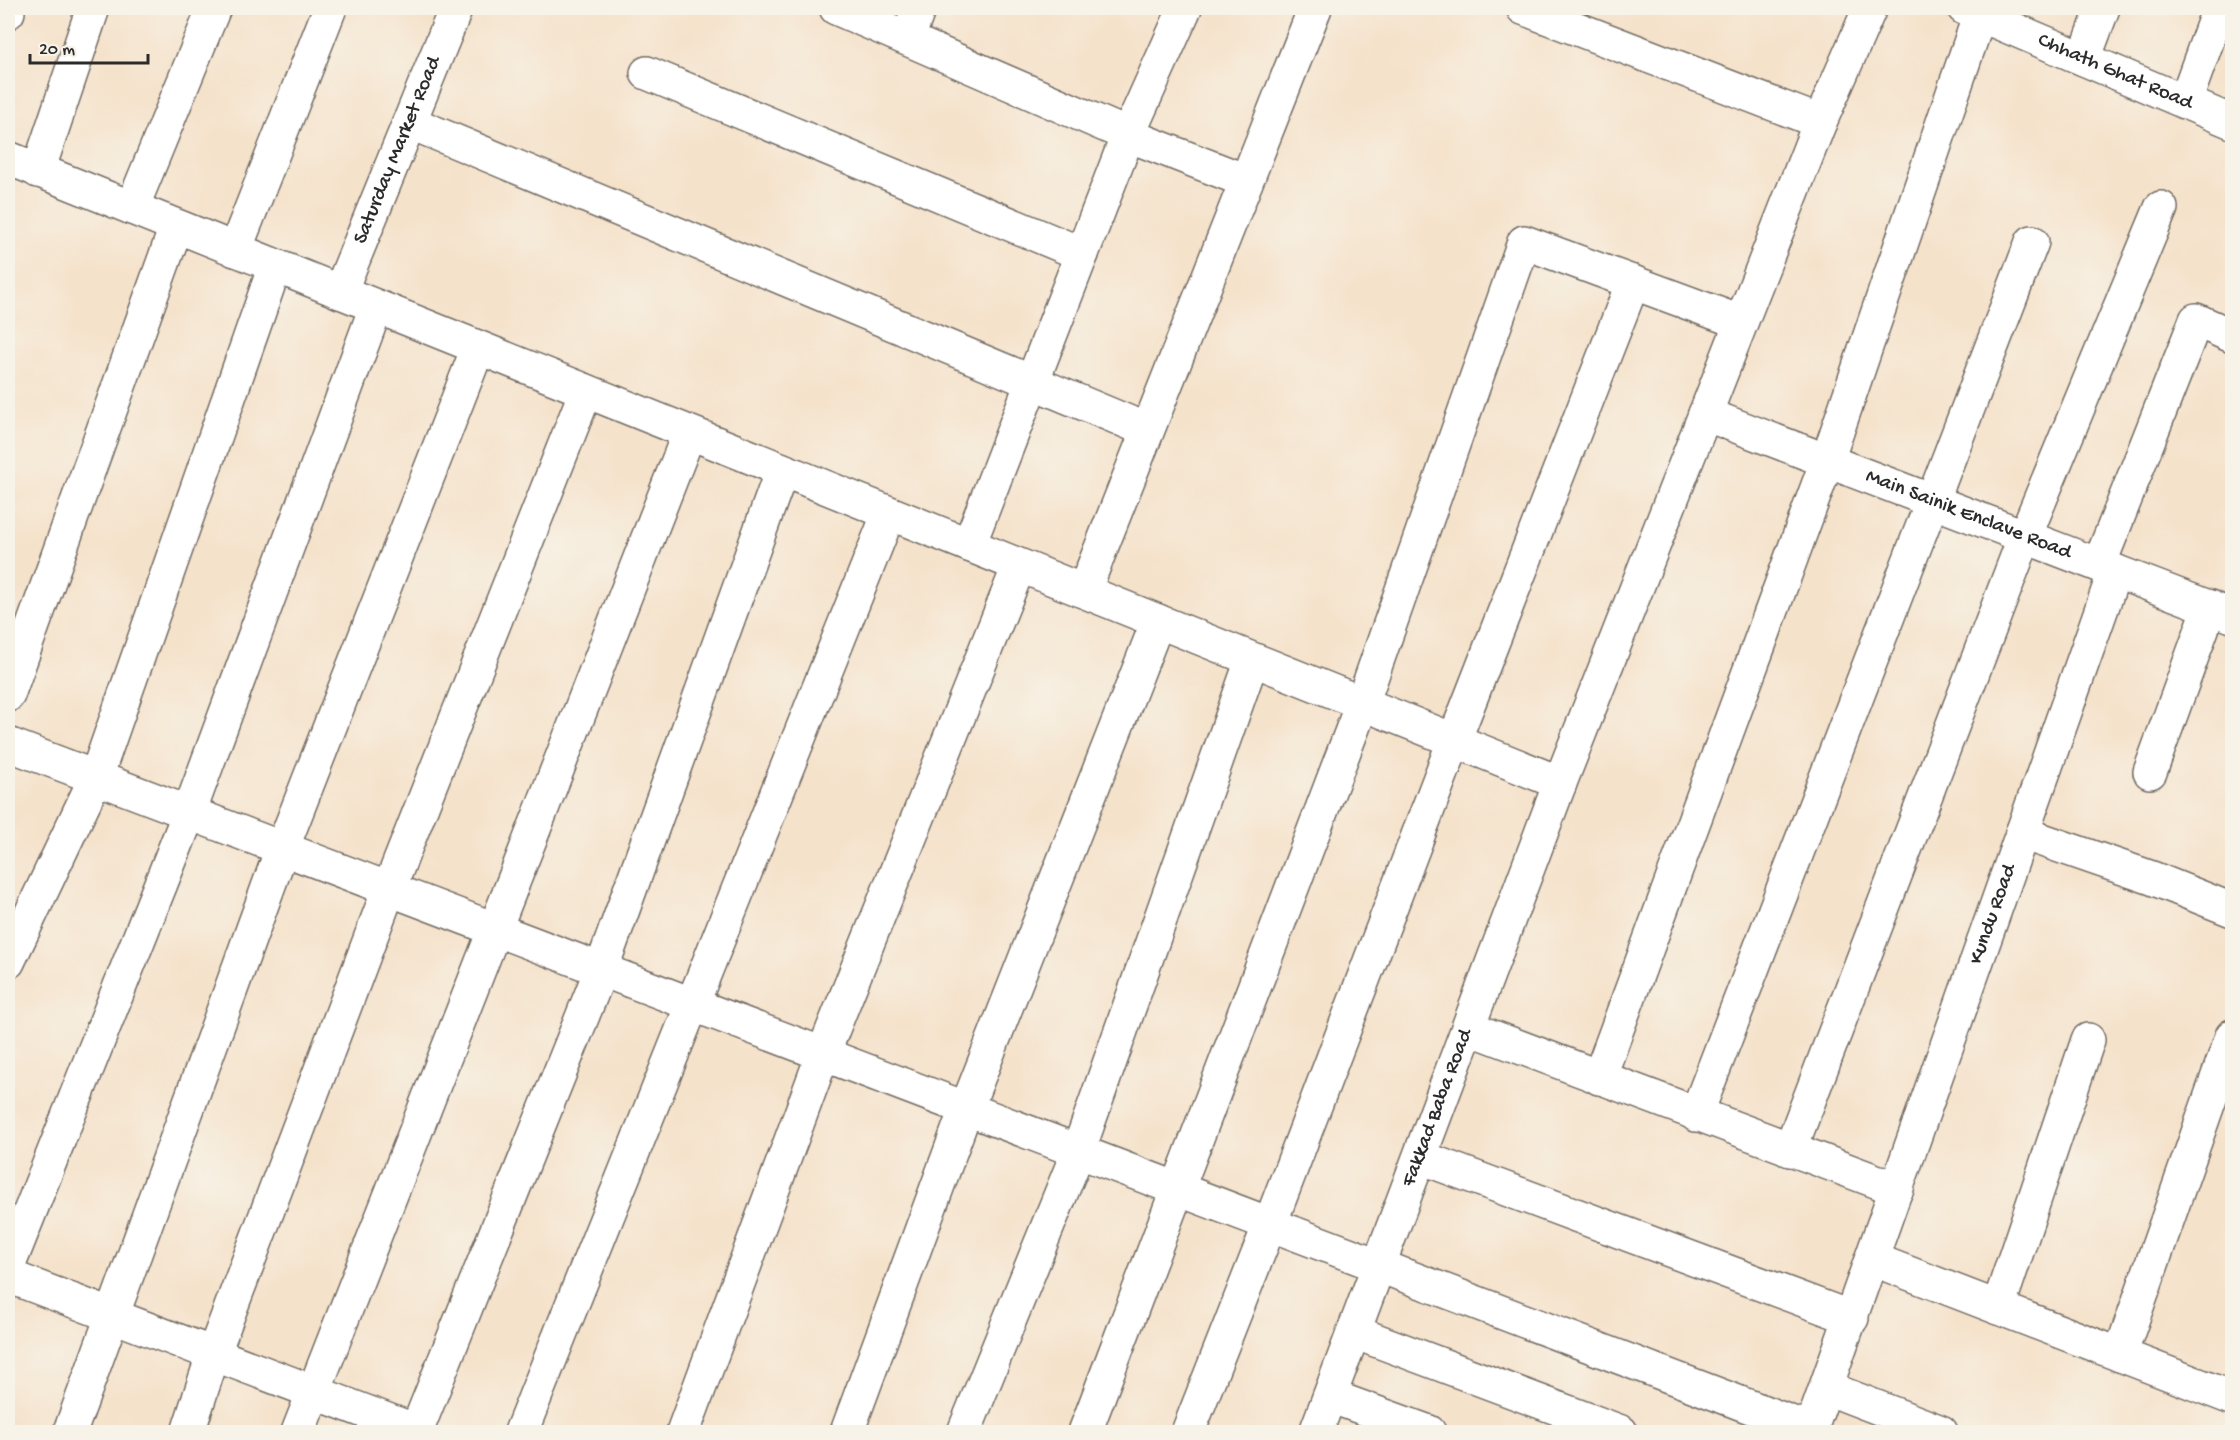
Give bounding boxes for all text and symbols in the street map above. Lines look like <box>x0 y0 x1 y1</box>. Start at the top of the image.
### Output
scale bar <box>30 27 148 65</box>
street label: Chhath Ghat Road <box>2034 28 2198 117</box>
text: 20 m <box>39 40 75 61</box>
street label: Saturday Market Road <box>348 52 448 248</box>
street label: Main Sainik Enclave Road <box>1862 464 2076 566</box>
street label: Kundu Road <box>1964 860 2023 968</box>
street label: Fakkad Baba Road <box>1396 1024 1479 1191</box>

